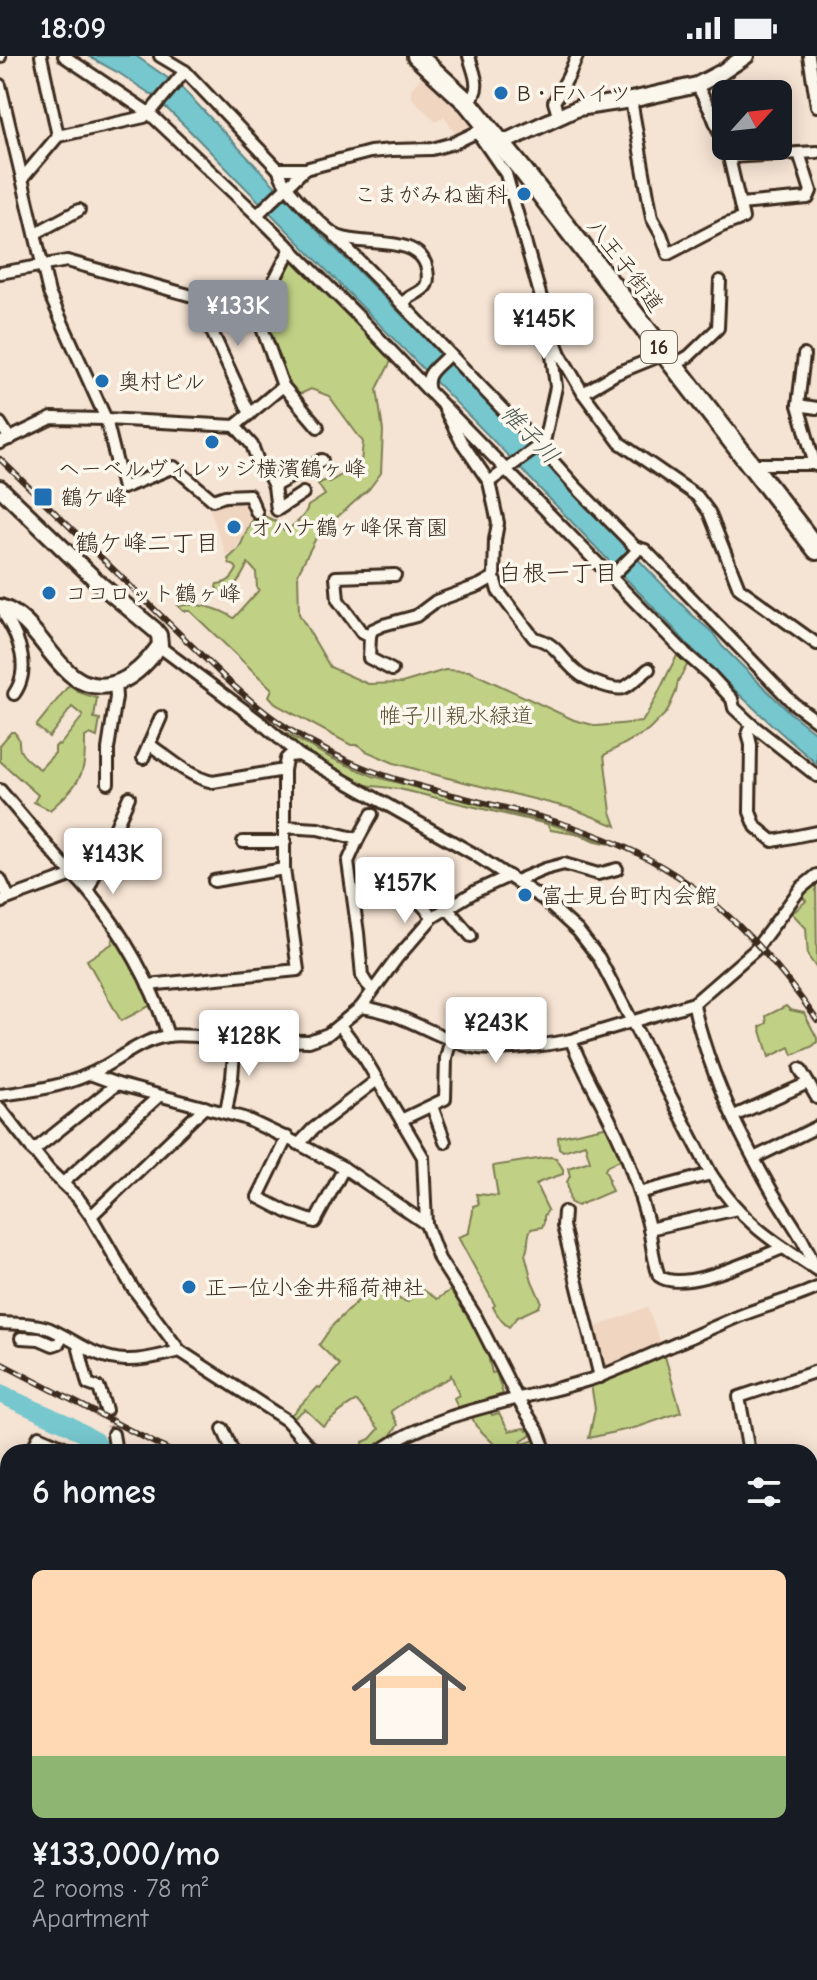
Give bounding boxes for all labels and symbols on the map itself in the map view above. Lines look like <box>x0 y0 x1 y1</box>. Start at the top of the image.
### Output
north arrow <box>712 80 792 160</box>
place label: B・Fハイツ <box>517 81 631 107</box>
marker: B・Fハイツ <box>492 84 510 102</box>
place label: こまがみね歯科 <box>354 182 508 208</box>
marker: こまがみね歯科 <box>515 185 533 203</box>
street label: 八王子街道 <box>582 214 669 317</box>
pin: ¥133K <box>182 280 294 348</box>
pin: ¥145K <box>488 293 600 361</box>
road number: 16 <box>641 331 677 363</box>
place label: 奥村ビル <box>118 369 206 395</box>
marker: 奥村ビル <box>93 372 111 390</box>
water label: 帷子川 <box>495 398 565 470</box>
marker: ヘーベルヴィレッジ横濱鶴ヶ峰 <box>203 433 221 451</box>
place label: ヘーベルヴィレッジ横濱鶴ヶ峰 <box>58 456 366 482</box>
place label: 鶴ケ峰 <box>61 485 127 511</box>
marker: 鶴ケ峰 <box>32 486 54 508</box>
place label: オハナ鶴ヶ峰保育園 <box>250 515 448 541</box>
marker: オハナ鶴ヶ峰保育園 <box>225 518 243 536</box>
district label: 鶴ケ峰二丁目 <box>75 529 219 557</box>
district label: 白根一丁目 <box>498 559 618 587</box>
place label: ココロット鶴ヶ峰 <box>65 581 241 607</box>
marker: ココロット鶴ヶ峰 <box>40 584 58 602</box>
park label: 帷子川親水緑道 <box>379 703 533 729</box>
pin: ¥143K <box>57 828 169 896</box>
pin: ¥157K <box>349 857 461 925</box>
place label: 富士見台町内会館 <box>541 883 717 909</box>
marker: 富士見台町内会館 <box>516 886 534 904</box>
pin: ¥243K <box>440 997 552 1065</box>
pin: ¥128K <box>193 1010 305 1078</box>
place label: 正一位小金井稲荷神社 <box>205 1275 425 1301</box>
marker: 正一位小金井稲荷神社 <box>180 1278 198 1296</box>

